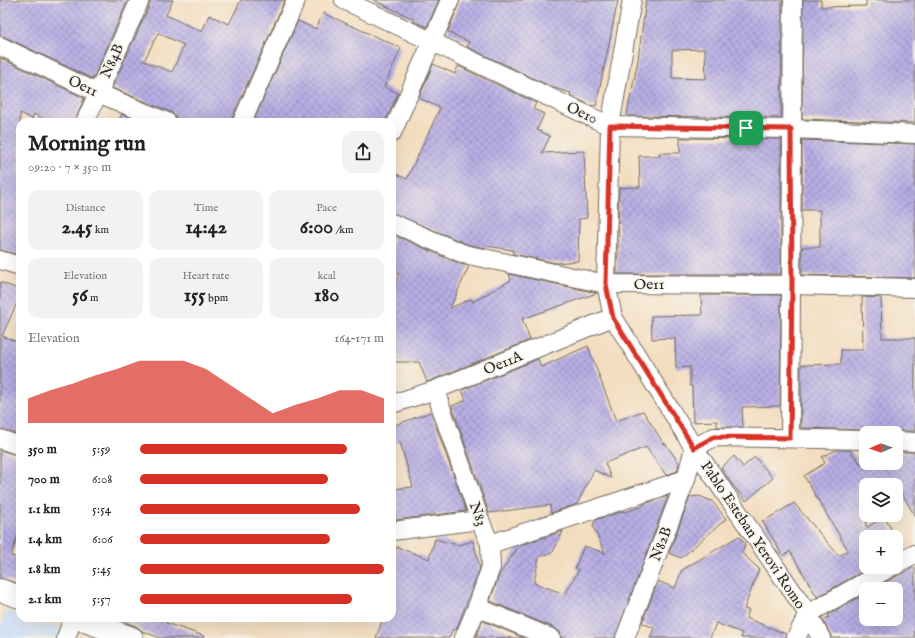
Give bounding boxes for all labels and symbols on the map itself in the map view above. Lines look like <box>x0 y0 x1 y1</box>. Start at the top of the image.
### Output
street label: N84B <box>96 41 128 81</box>
street label: Oe11 <box>65 71 101 101</box>
street label: Oe10 <box>563 98 601 128</box>
pin <box>729 111 763 145</box>
street label: Oe11 <box>634 275 664 294</box>
street label: Oe11A <box>481 346 526 379</box>
north arrow <box>859 426 903 470</box>
street label: Pablo Esteban Yerovi Romo <box>696 457 810 613</box>
street label: N83 <box>465 499 491 529</box>
street label: N82B <box>646 524 676 564</box>

